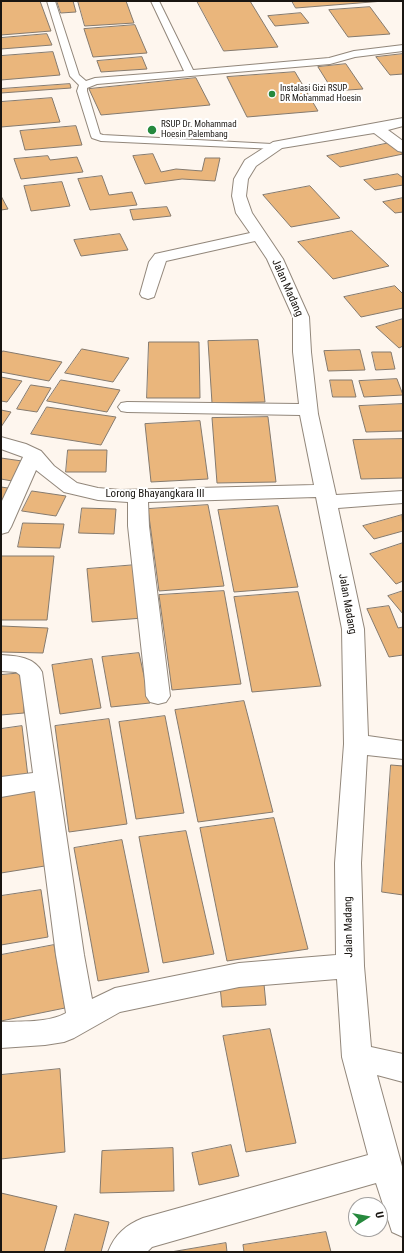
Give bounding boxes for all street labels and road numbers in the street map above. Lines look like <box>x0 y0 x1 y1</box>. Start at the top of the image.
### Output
street label: Jalan Madang <box>269 257 305 319</box>
street label: Lorong Bhayangkara III <box>105 487 205 501</box>
street label: Jalan Madang <box>335 573 359 635</box>
street label: Jalan Madang <box>342 896 356 958</box>

